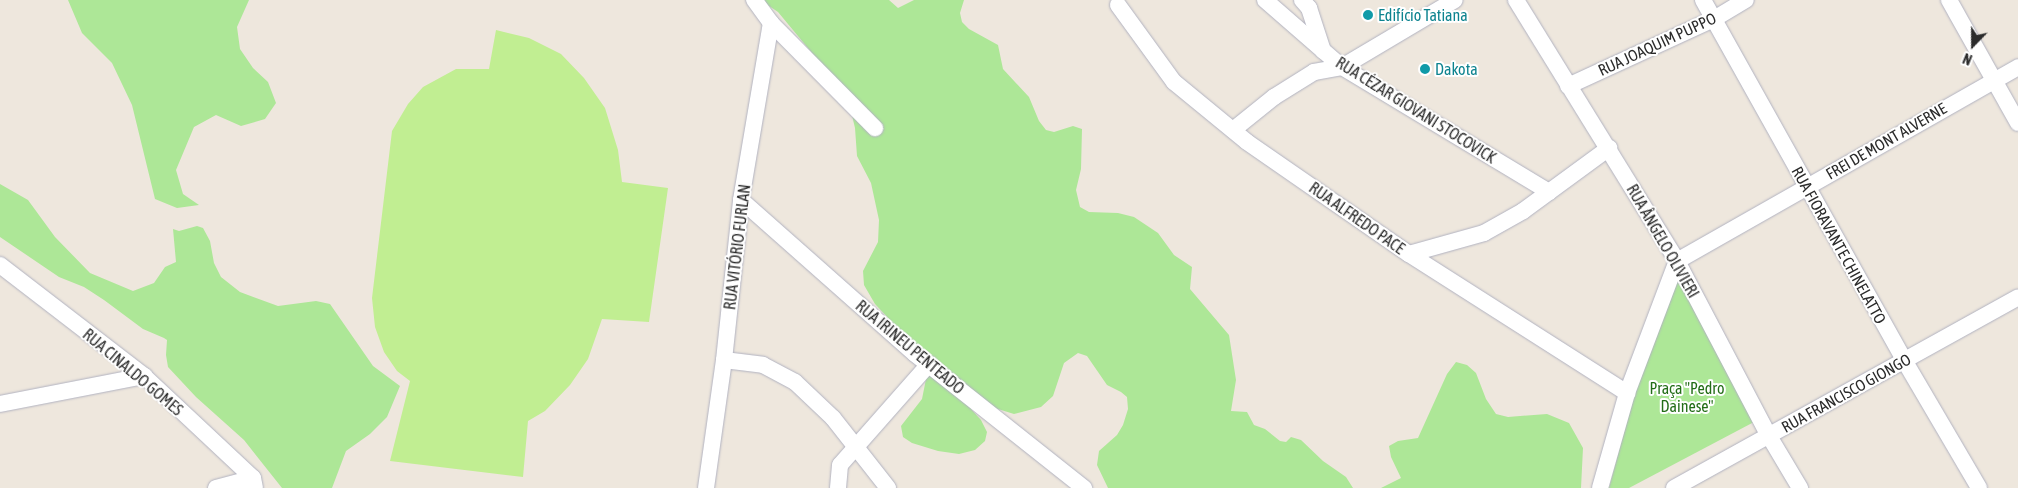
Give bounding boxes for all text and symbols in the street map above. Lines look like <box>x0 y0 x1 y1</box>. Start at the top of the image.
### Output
place label: Edifício Tatiana <box>1378 5 1468 25</box>
street label: RUA JOAQUIM PUPPO <box>1595 8 1719 80</box>
marker: Edifício Tatiana <box>1362 9 1374 21</box>
north arrow <box>1948 20 1998 70</box>
text: N <box>1961 50 1974 68</box>
street label: RUA CÉZAR GIOVANI STOCOVICK <box>1332 53 1500 167</box>
place label: Dakota <box>1435 59 1478 79</box>
marker: Dakota <box>1419 63 1431 75</box>
street label: FREI DE MONT ALVERNE <box>1822 99 1950 183</box>
street label: RUA FIORAVANTE CHINELATTO <box>1788 163 1890 327</box>
street label: RUA ALFREDO PACE <box>1305 178 1409 258</box>
street label: RUA ÂNGELO OLIVIERI <box>1623 181 1703 301</box>
street label: RUA VITÓRIO FURLAN <box>720 183 754 311</box>
street label: RUA IRINEU PENTEADO <box>852 296 968 398</box>
street label: RUA CINALDO GOMES <box>79 325 187 419</box>
street label: RUA FRANCISCO GIONGO <box>1778 350 1914 436</box>
park label: Praça "Pedro Dainese" <box>1649 378 1725 416</box>

